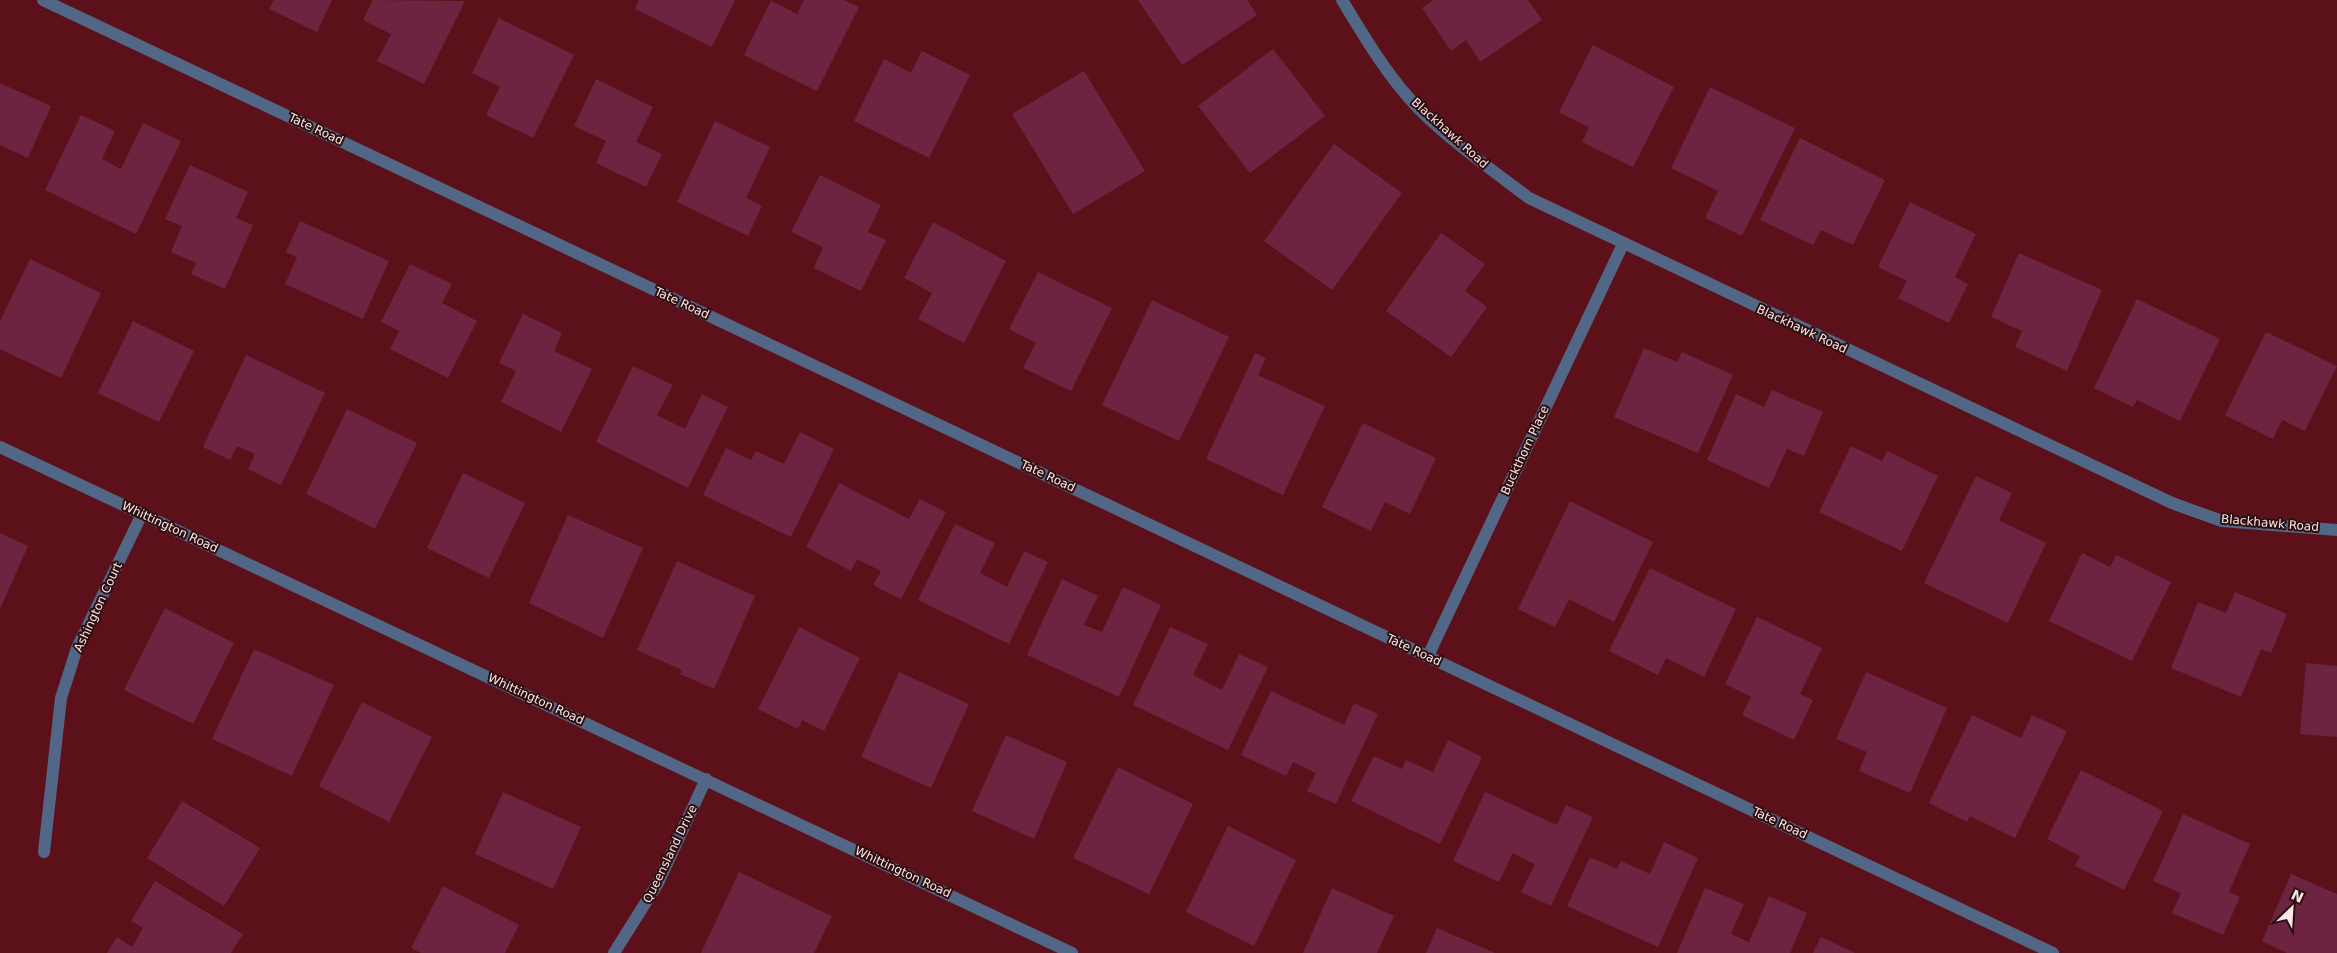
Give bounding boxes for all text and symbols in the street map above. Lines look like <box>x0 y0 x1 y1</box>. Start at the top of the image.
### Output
street label: Blackhawk Road <box>1409 95 1491 171</box>
street label: Tate Road <box>286 110 346 148</box>
street label: Tate Road <box>652 284 712 322</box>
street label: Blackhawk Road <box>1755 302 1849 356</box>
street label: Buckthorn Place <box>1498 403 1552 497</box>
street label: Tate Road <box>1018 457 1078 495</box>
street label: Whittington Road <box>120 499 220 555</box>
street label: Blackhawk Road <box>2221 512 2319 534</box>
street label: Ashington Court <box>71 560 125 654</box>
street label: Tate Road <box>1384 631 1444 669</box>
street label: Whittington Road <box>486 671 586 727</box>
street label: Queensland Drive <box>640 803 700 905</box>
street label: Tate Road <box>1750 804 1810 842</box>
street label: Whittington Road <box>853 844 953 900</box>
north arrow <box>2267 883 2317 933</box>
text: N <box>2289 886 2306 906</box>

